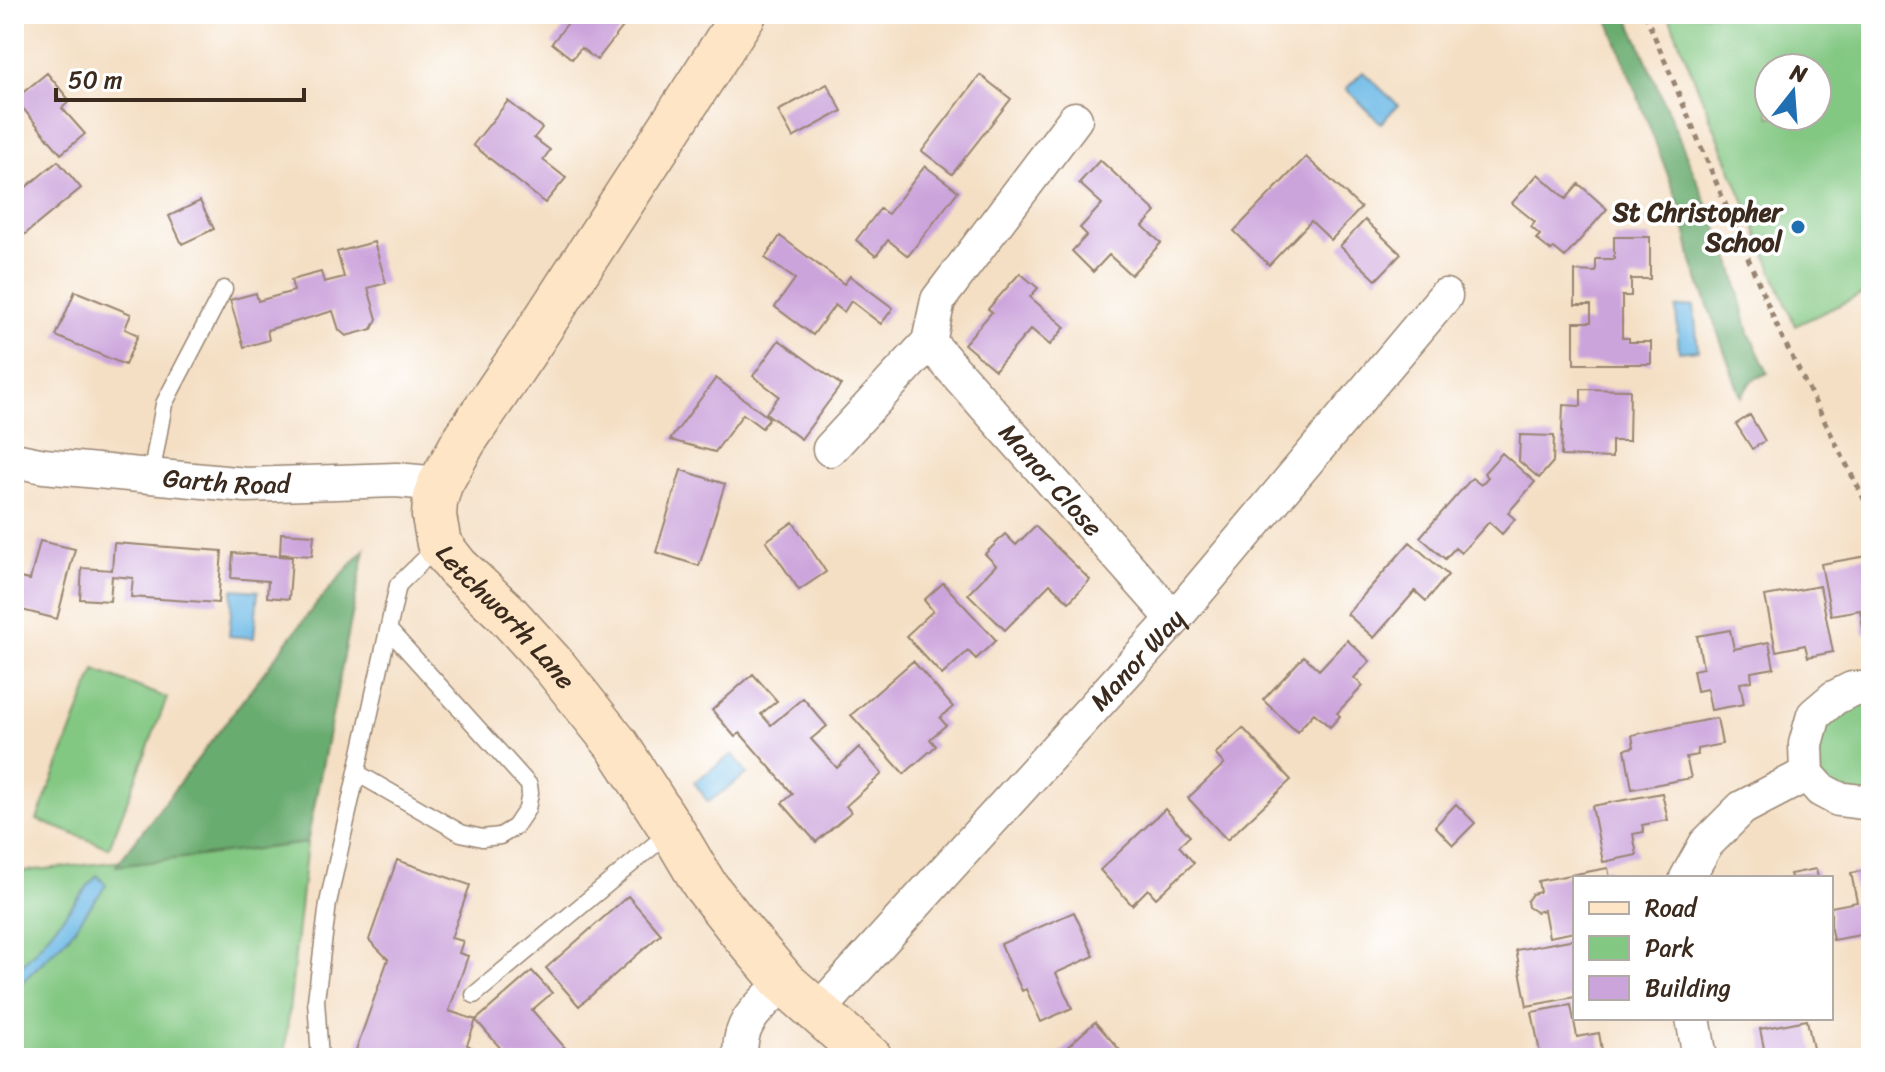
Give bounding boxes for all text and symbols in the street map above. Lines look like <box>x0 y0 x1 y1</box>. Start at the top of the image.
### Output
scale bar <box>56 52 304 102</box>
north arrow <box>1753 52 1833 132</box>
text: N <box>1785 52 1812 94</box>
text: 50 m <box>68 59 123 101</box>
place label: St Christopher School <box>1612 189 1784 265</box>
marker: St Christopher School <box>1789 218 1807 236</box>
street label: Manor Close <box>987 412 1115 548</box>
street label: Garth Road <box>161 454 293 508</box>
street label: Letchworth Lane <box>424 534 588 700</box>
street label: Manor Way <box>1078 598 1197 722</box>
legend <box>1573 876 1833 1020</box>
text: Road <box>1645 887 1699 929</box>
text: Park <box>1645 927 1694 969</box>
text: Building <box>1645 967 1731 1009</box>

